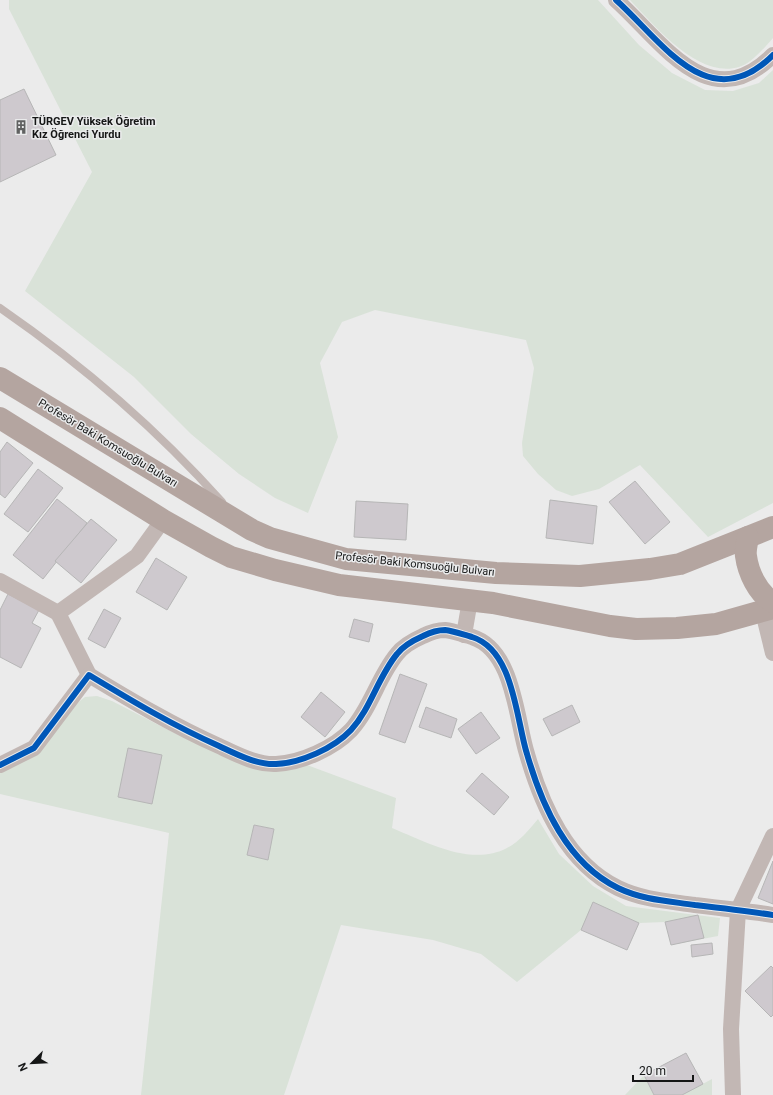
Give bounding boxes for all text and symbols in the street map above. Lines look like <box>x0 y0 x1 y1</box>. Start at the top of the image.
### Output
place label: TÜRGEV Yüksek Öğretim Kız Öğrenci Yurdu <box>32 114 155 141</box>
building icon: TÜRGEV Yüksek Öğretim Kız Öğrenci Yurdu <box>13 119 29 135</box>
street label: Profesör Baki Komsuoğlu Bulvarı <box>36 396 180 490</box>
street label: Profesör Baki Komsuoğlu Bulvarı <box>335 549 495 579</box>
north arrow <box>12 1043 52 1083</box>
scale bar <box>633 1057 693 1083</box>
text: N <box>16 1060 31 1073</box>
text: 20 m <box>639 1064 666 1078</box>

